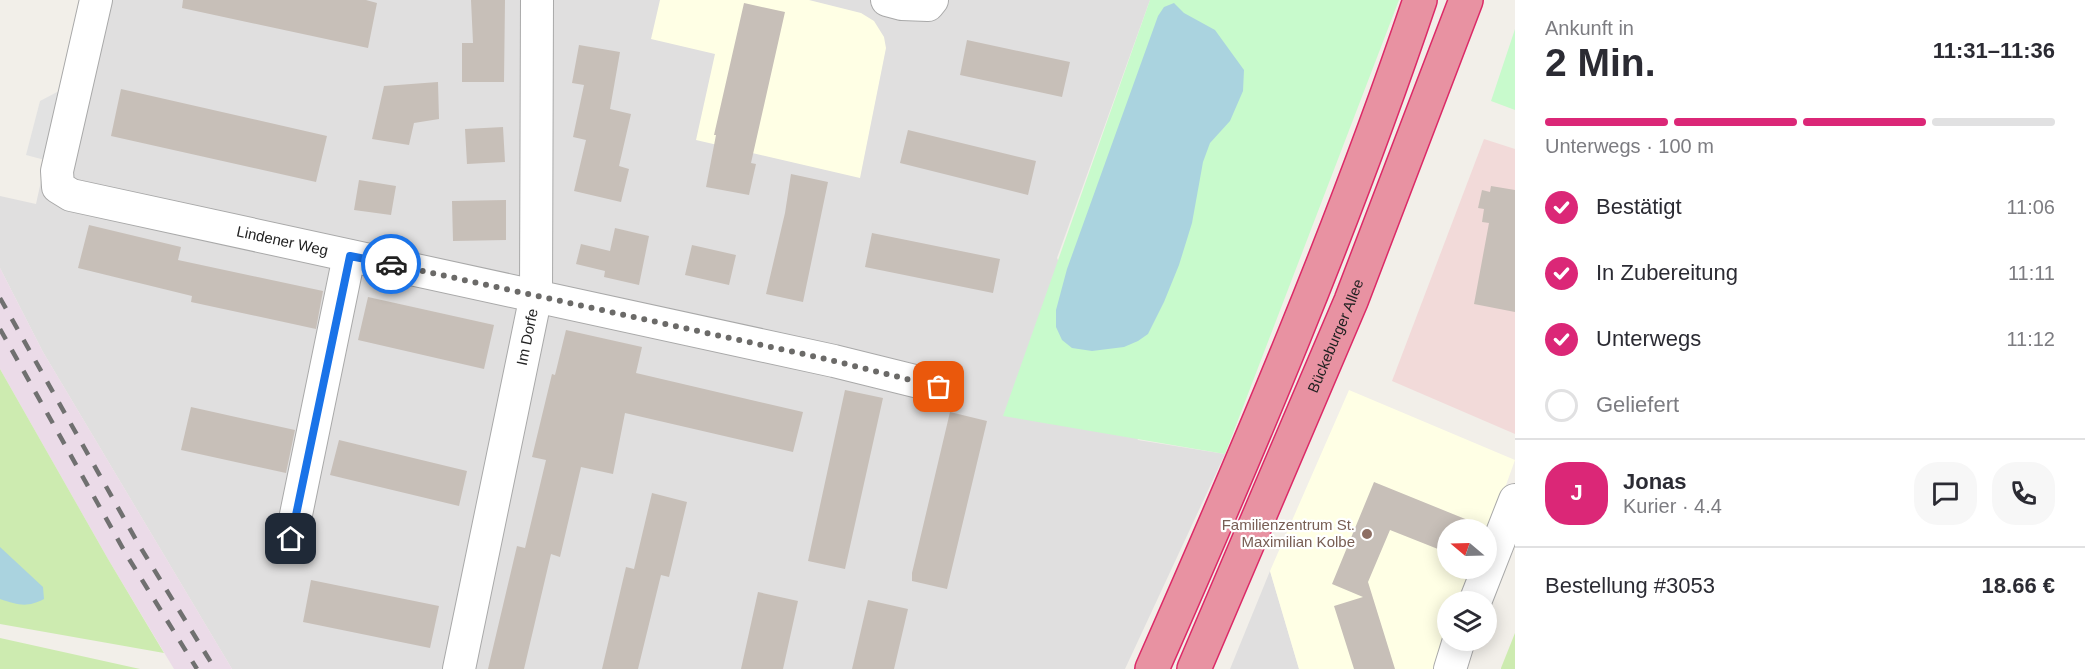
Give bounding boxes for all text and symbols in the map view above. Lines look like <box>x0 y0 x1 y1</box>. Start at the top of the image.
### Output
text: Ankunft in <box>1545 17 1634 39</box>
text: 11:31–11:36 <box>1933 38 2055 63</box>
text: 2 Min. <box>1545 41 1656 84</box>
text: Unterwegs · 100 m <box>1545 135 1714 157</box>
icon: check <box>1545 191 1578 224</box>
text: Bestätigt <box>1596 194 1682 219</box>
text: 11:06 <box>2006 196 2055 218</box>
street label: Lindener Weg <box>235 222 330 259</box>
courier <box>361 234 421 294</box>
icon: car <box>375 248 408 281</box>
icon: check <box>1545 257 1578 290</box>
text: In Zubereitung <box>1596 260 1738 285</box>
text: 11:11 <box>2008 262 2055 284</box>
street label: Bückeburger Allee <box>1304 276 1367 395</box>
street label: Im Dorfe <box>513 307 541 367</box>
icon: check <box>1545 323 1578 356</box>
text: Unterwegs <box>1596 326 1701 351</box>
text: 11:12 <box>2006 328 2055 350</box>
pin <box>913 361 964 412</box>
icon: bag <box>922 370 955 403</box>
text: Geliefert <box>1596 392 1679 417</box>
button: chat <box>1914 462 1977 525</box>
button: phone <box>1992 462 2055 525</box>
text: Jonas <box>1623 469 1687 494</box>
text: J <box>1570 480 1583 505</box>
text: Kurier · 4.4 <box>1623 495 1722 517</box>
pin <box>265 513 316 564</box>
place label: Familienzentrum St. Maximilian Kolbe <box>1222 516 1355 550</box>
north arrow <box>1437 519 1497 579</box>
map controls <box>1437 519 1497 651</box>
icon: home <box>274 522 307 555</box>
marker: Familienzentrum St. Maximilian Kolbe <box>1360 527 1374 541</box>
text: Bestellung #3053 <box>1545 573 1715 598</box>
text: 18.66 € <box>1982 573 2055 598</box>
button: layers <box>1437 591 1497 651</box>

